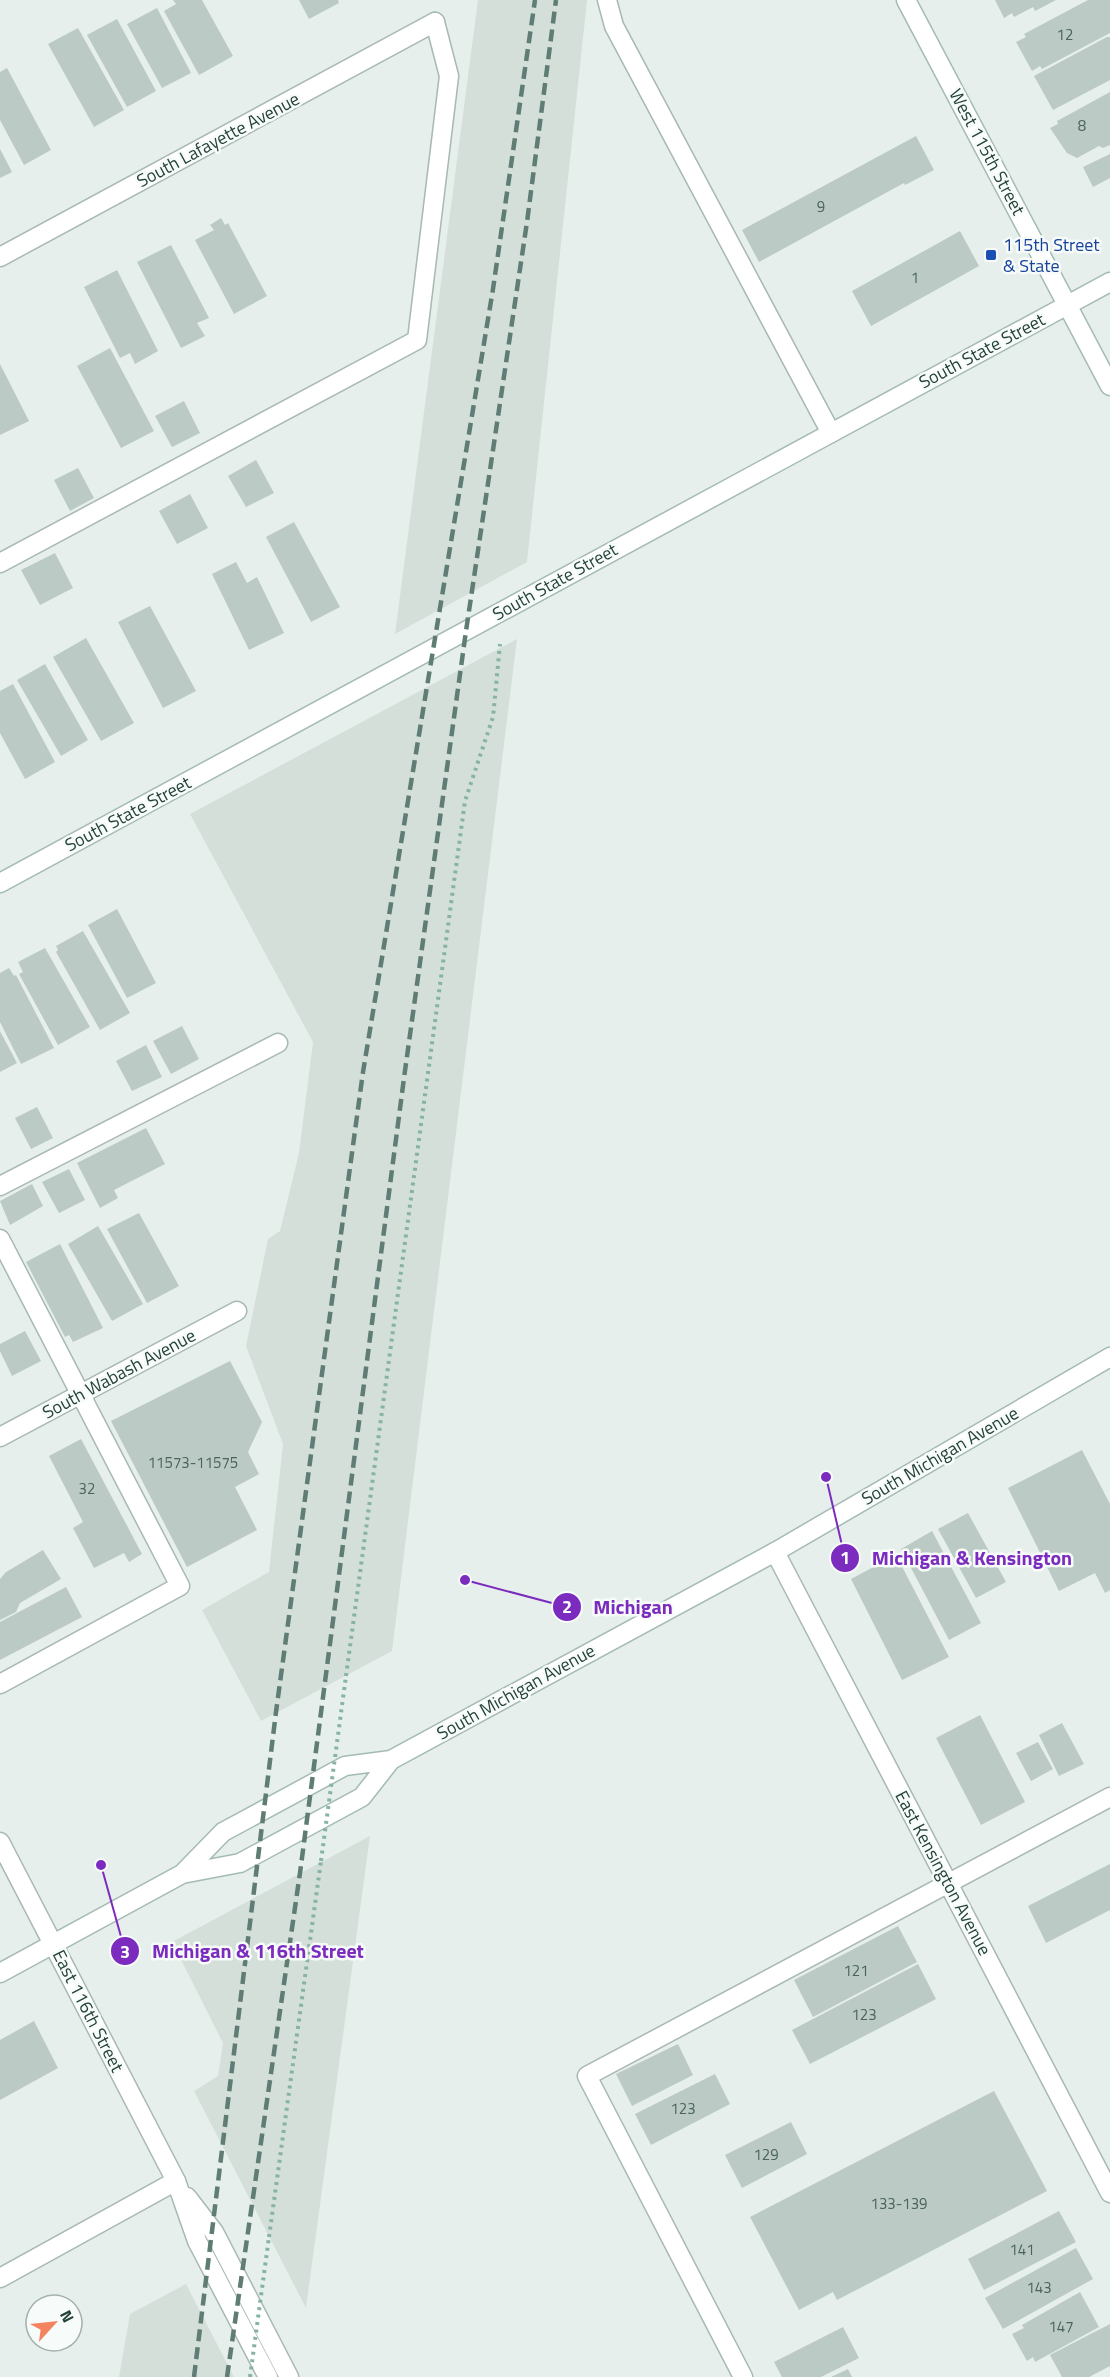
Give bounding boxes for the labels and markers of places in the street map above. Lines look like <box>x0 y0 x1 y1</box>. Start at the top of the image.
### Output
place label: 115th Street & State <box>1003 231 1100 279</box>
marker: 115th Street & State <box>984 248 998 262</box>
callout: Michigan & Kensington <box>830 1539 1085 1577</box>
callout: Michigan <box>552 1588 685 1626</box>
callout: Michigan & 116th Street <box>110 1932 376 1970</box>

